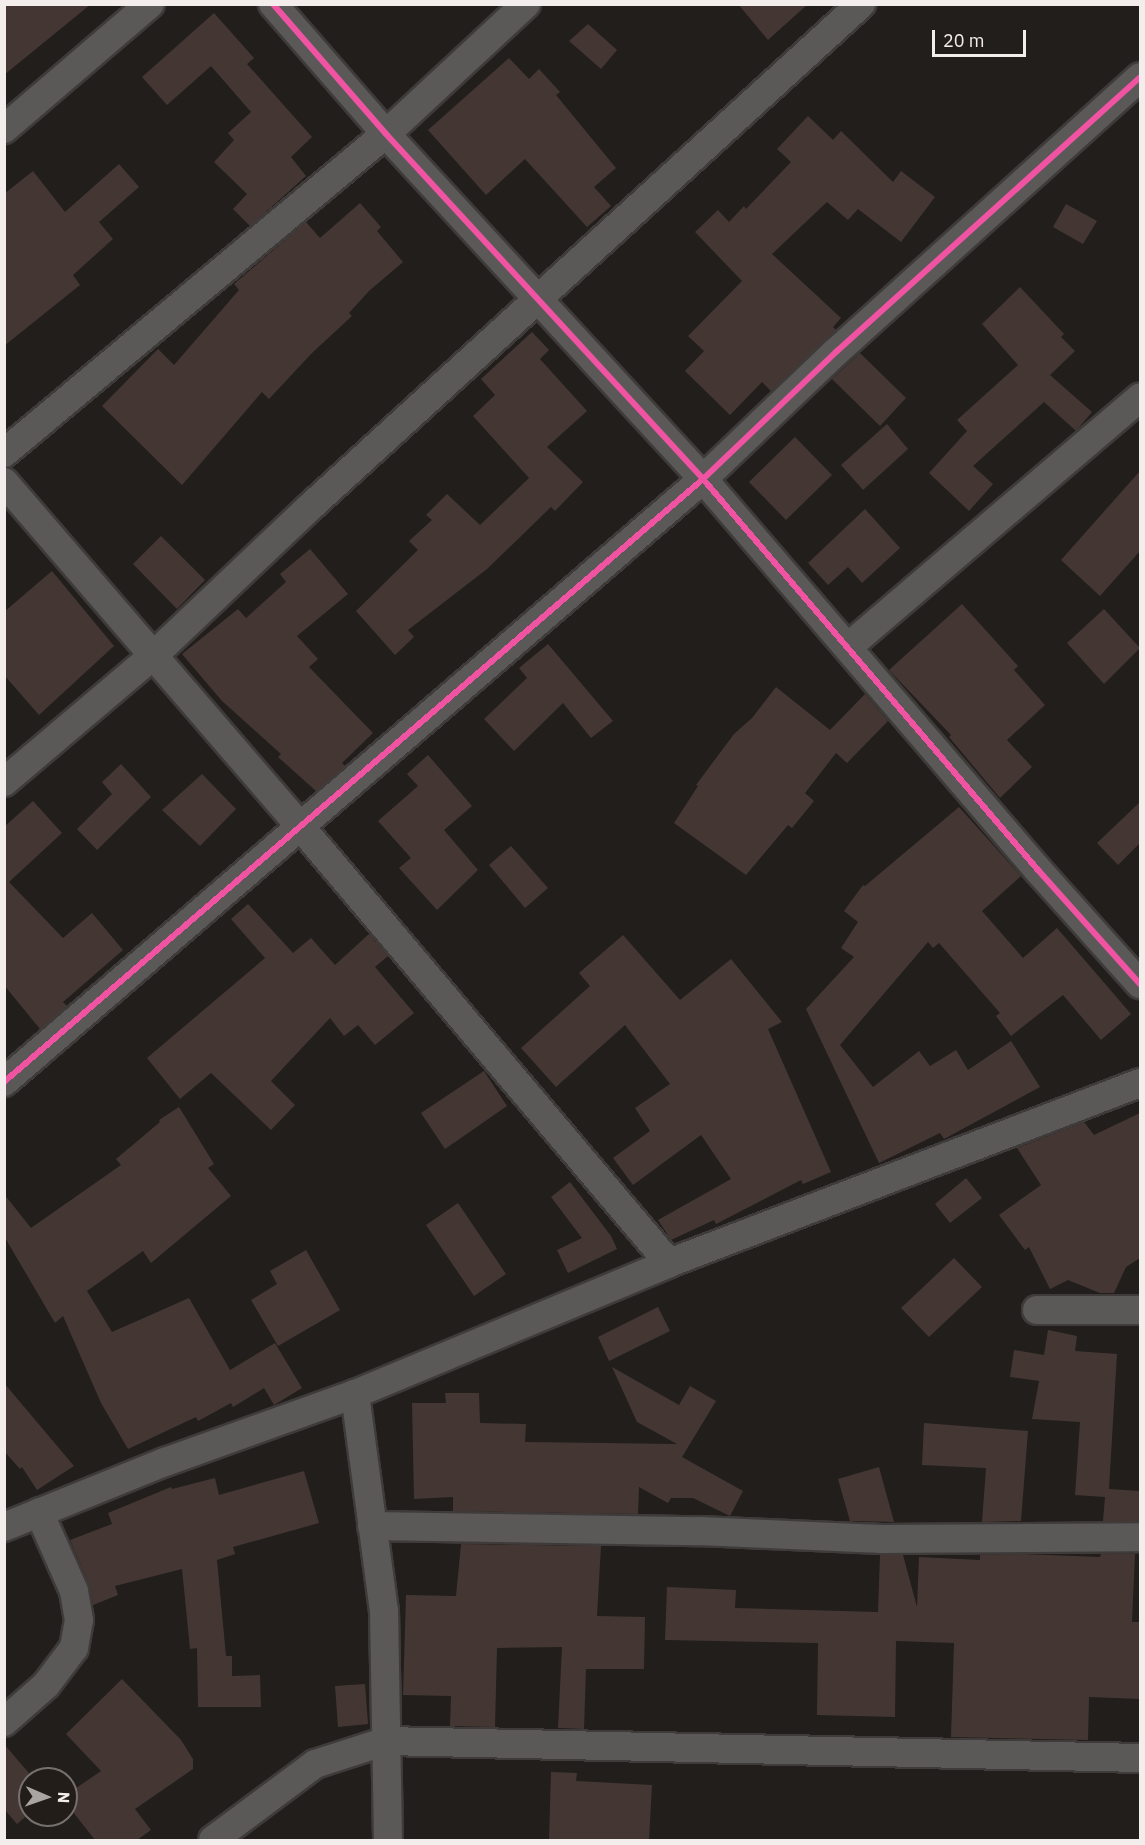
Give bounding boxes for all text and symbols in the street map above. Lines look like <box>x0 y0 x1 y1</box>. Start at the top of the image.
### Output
scale bar <box>935 18 1030 56</box>
text: 20 m <box>943 29 985 52</box>
north arrow <box>18 1767 78 1827</box>
text: N <box>54 1791 74 1804</box>

